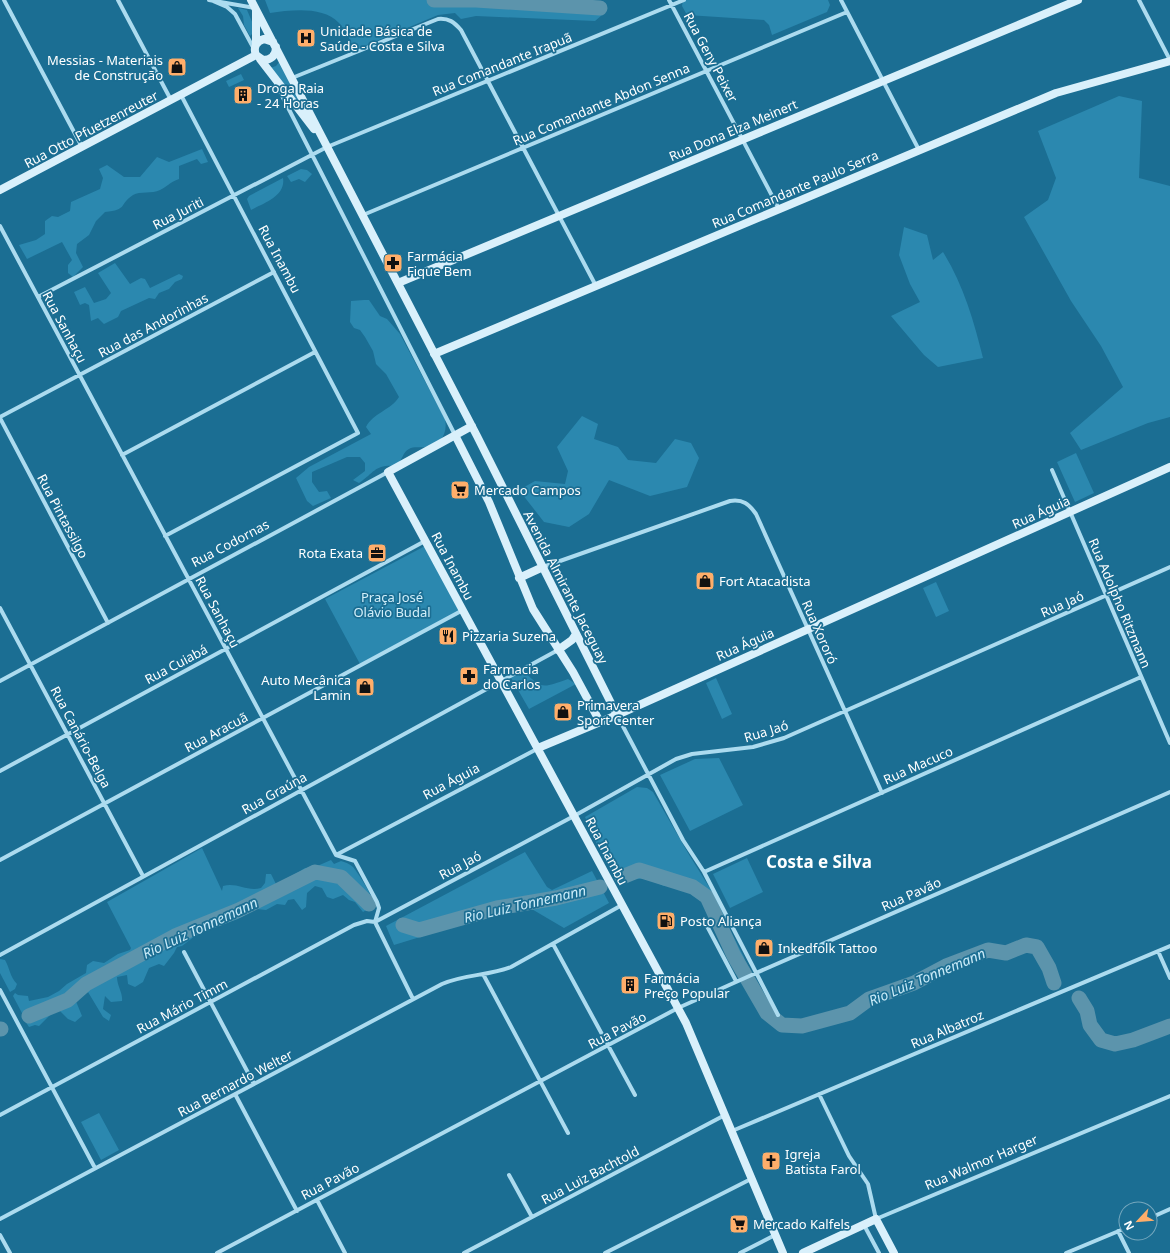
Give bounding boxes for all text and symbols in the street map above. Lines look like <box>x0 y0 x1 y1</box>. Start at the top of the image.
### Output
street label: Rua Geny Peixer <box>680 9 743 106</box>
place label: Unidade Básica de Saúde - Costa e Silva <box>320 22 445 55</box>
hospital icon: Unidade Básica de Saúde - Costa e Silva <box>295 27 317 49</box>
street label: Rua Comandante Irapuã <box>429 28 575 100</box>
place label: Messias - Materiais de Construção <box>47 51 163 84</box>
shop icon: Messias - Materiais de Construção <box>166 56 188 78</box>
street label: Rua Comandante Abdon Senna <box>510 58 692 150</box>
place label: Droga Raia - 24 Horas <box>257 79 324 112</box>
building icon: Droga Raia - 24 Horas <box>232 84 254 106</box>
street label: Rua Otto Pfuetzenreuter <box>21 86 162 172</box>
street label: Rua Dona Elza Meinert <box>666 95 800 165</box>
street label: Rua Comandante Paulo Serra <box>709 146 881 232</box>
street label: Rua Juriti <box>149 192 207 234</box>
street label: Rua Inambu <box>255 222 305 296</box>
place label: Farmácia Fique Bem <box>407 247 472 280</box>
pharmacy icon: Farmácia Fique Bem <box>382 252 404 274</box>
street label: Rua Sanhaçu <box>39 288 91 366</box>
street label: Rua das Andorinhas <box>95 288 211 362</box>
street label: Rua Pintassilgo <box>33 471 93 561</box>
supermarket icon: Mercado Campos <box>449 479 471 501</box>
place label: Mercado Campos <box>474 481 581 499</box>
street label: Rua Águia <box>1009 491 1073 533</box>
street label: Avenida Almirante Jaceguay <box>519 507 613 667</box>
street label: Rua Codornas <box>188 515 272 571</box>
street label: Rua Inambu <box>428 529 478 603</box>
street label: Rua Adolpho Ritzmann <box>1084 535 1156 671</box>
office icon: Rota Exata <box>366 542 388 564</box>
place label: Rota Exata <box>298 544 363 562</box>
shop icon: Fort Atacadista <box>694 570 716 592</box>
place label: Fort Atacadista <box>719 572 810 590</box>
street label: Rua Sanhaçu <box>192 573 244 651</box>
street label: Rua Jaó <box>1038 586 1087 621</box>
park label: Praça José Olávio Budal <box>353 588 431 621</box>
street label: Rua Xororó <box>798 597 842 667</box>
street label: Rua Águia <box>713 623 777 665</box>
restaurant icon: Pizzaria Suzena <box>437 625 459 647</box>
place label: Pizzaria Suzena <box>462 627 556 645</box>
street label: Rua Cuiabá <box>141 640 211 688</box>
place label: Farmacia do Carlos <box>483 660 541 693</box>
pharmacy icon: Farmacia do Carlos <box>458 665 480 687</box>
place label: Auto Mecânica Lamin <box>261 671 351 704</box>
shop icon: Auto Mecânica Lamin <box>354 676 376 698</box>
street label: Rua Canário-Belga <box>47 683 115 791</box>
place label: Primavera Sport Center <box>577 696 655 729</box>
shop icon: Primavera Sport Center <box>552 701 574 723</box>
street label: Rua Aracuã <box>181 708 251 756</box>
street label: Rua Jaó <box>742 716 791 746</box>
street label: Rua Macuco <box>880 742 956 788</box>
street label: Rua Águia <box>419 759 483 803</box>
street label: Rua Graúna <box>238 768 310 818</box>
street label: Rua Inambu <box>582 814 632 888</box>
street label: Rua Jaó <box>436 846 484 884</box>
district label: Costa e Silva <box>766 850 872 873</box>
street label: Rua Pavão <box>878 873 944 915</box>
water label: Rio Luiz Tonnemann <box>462 880 588 927</box>
water label: Rio Luiz Tonnemann <box>139 893 260 963</box>
fuel station icon: Posto Aliança <box>655 910 677 932</box>
place label: Posto Aliança <box>680 912 762 930</box>
shop icon: Inkedfolk Tattoo <box>753 937 775 959</box>
place label: Inkedfolk Tattoo <box>778 939 877 957</box>
water label: Rio Luiz Tonnemann <box>866 943 988 1010</box>
place label: Farmácia Preço Popular <box>644 969 730 1002</box>
street label: Rua Mário Timm <box>133 974 231 1038</box>
building icon: Farmácia Preço Popular <box>619 974 641 996</box>
street label: Rua Albatroz <box>908 1006 986 1052</box>
street label: Rua Pavão <box>585 1007 649 1053</box>
street label: Rua Bernardo Welter <box>174 1045 296 1121</box>
street label: Rua Walmor Harger <box>922 1130 1041 1194</box>
street label: Rua Luiz Bachtold <box>538 1142 642 1208</box>
place label: Igreja Batista Farol <box>785 1145 861 1178</box>
church icon: Igreja Batista Farol <box>760 1150 782 1172</box>
street label: Rua Pavão <box>298 1158 362 1204</box>
north arrow <box>1118 1201 1158 1241</box>
supermarket icon: Mercado Kalfels <box>728 1213 750 1235</box>
place label: Mercado Kalfels <box>753 1215 850 1233</box>
text: N <box>1120 1218 1137 1233</box>

